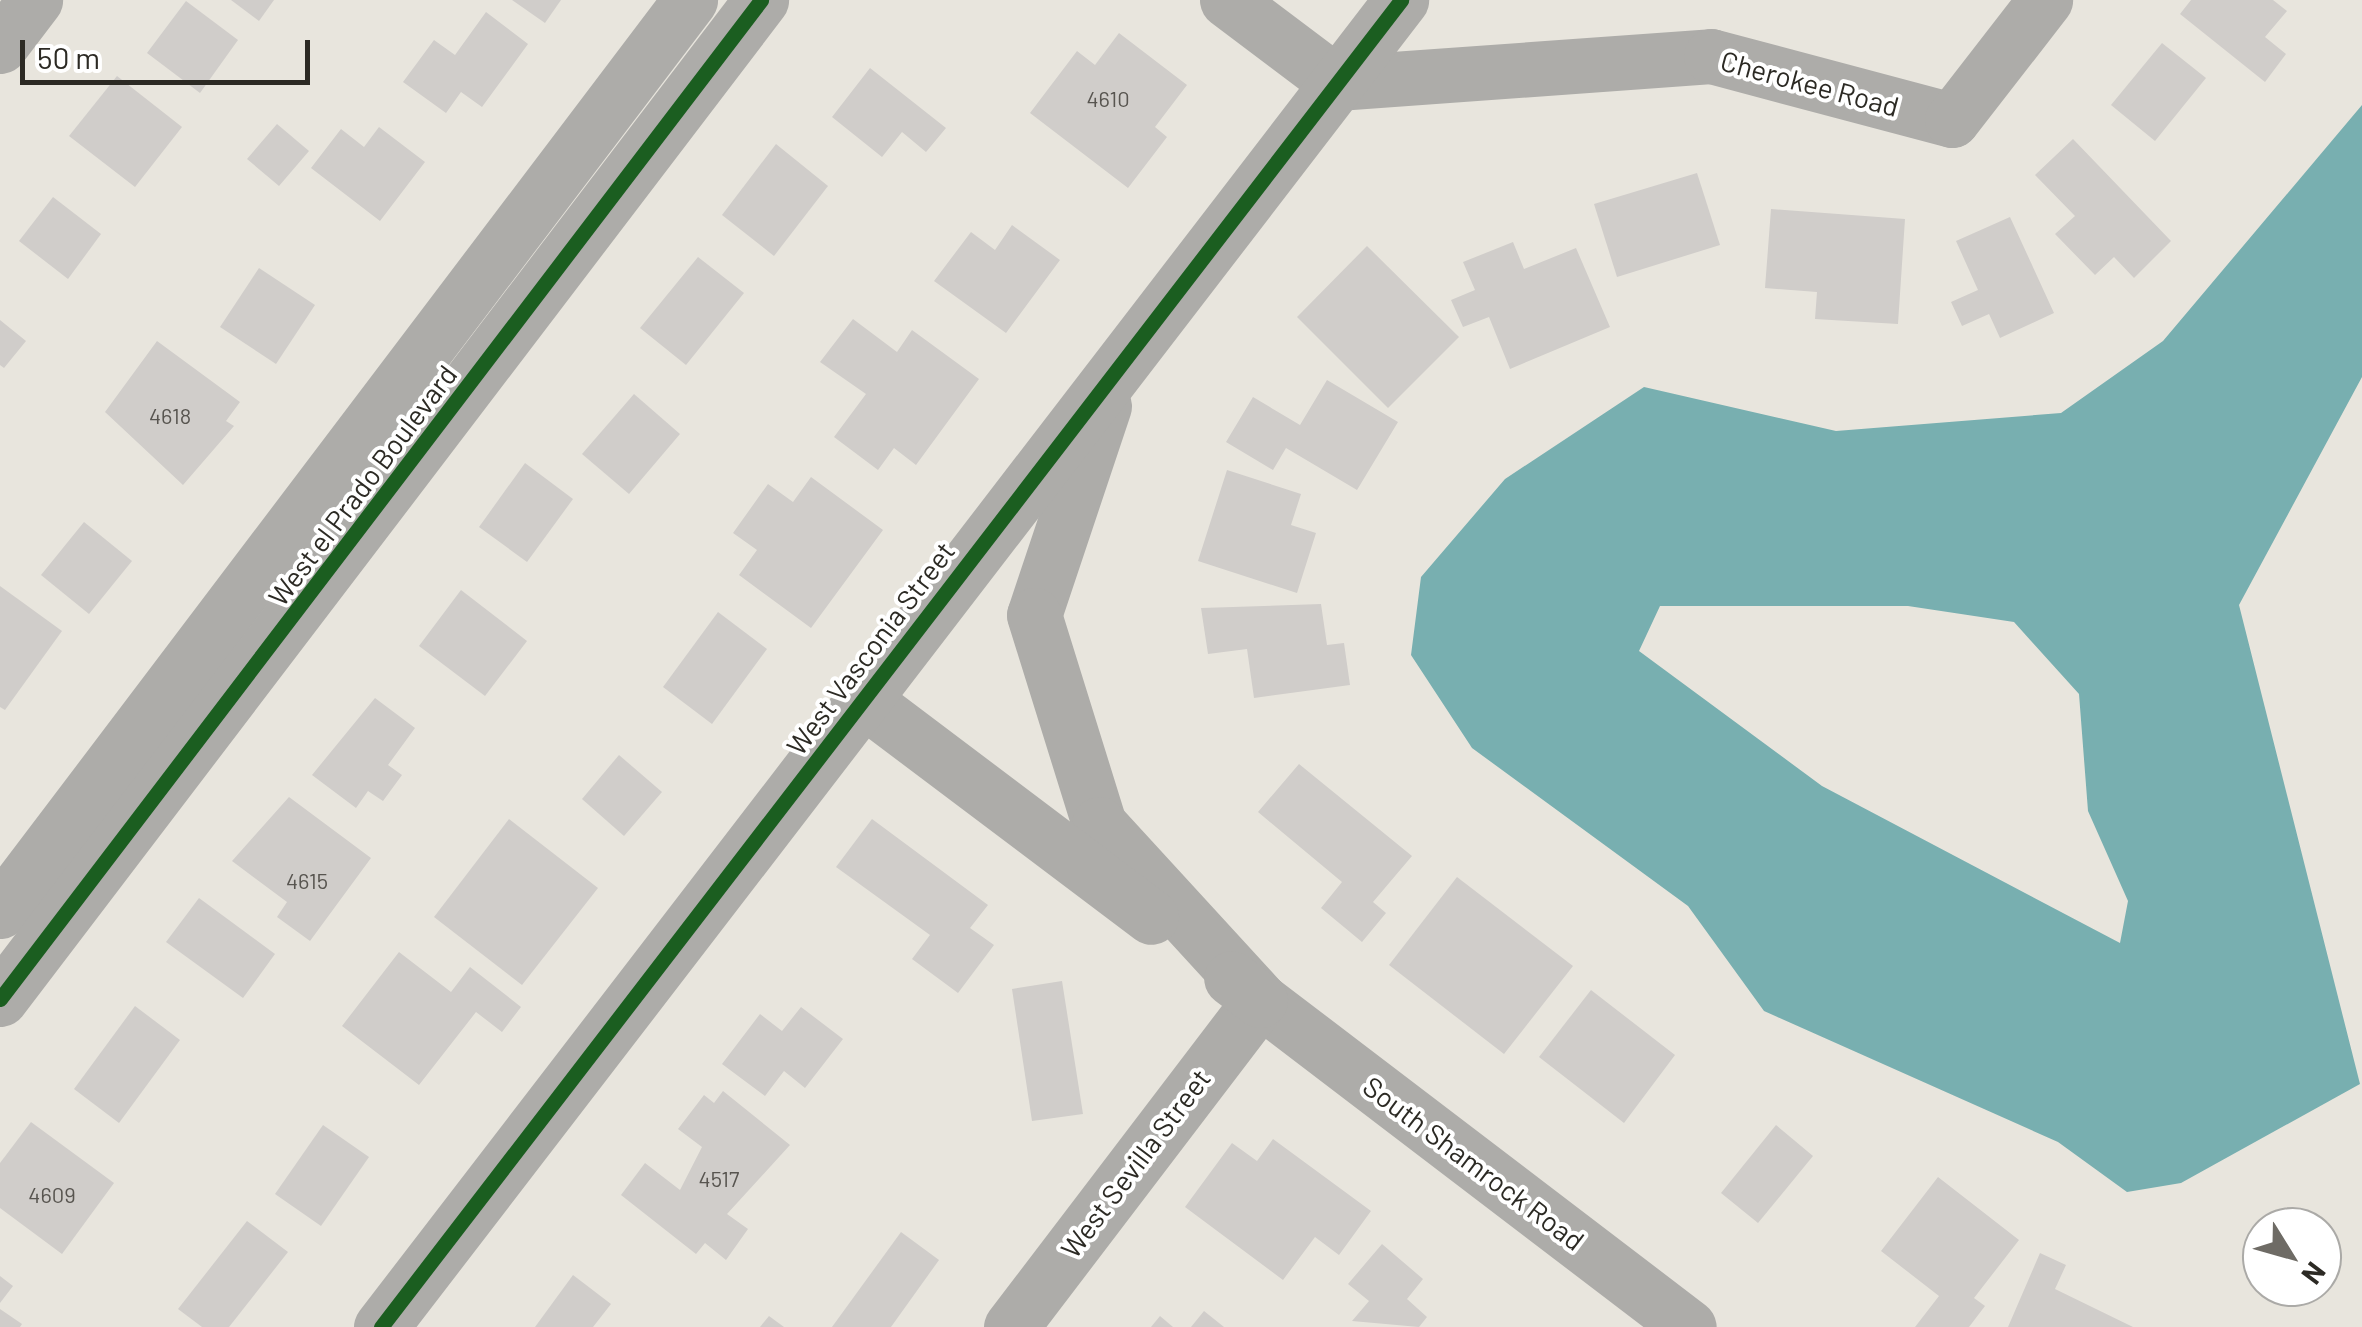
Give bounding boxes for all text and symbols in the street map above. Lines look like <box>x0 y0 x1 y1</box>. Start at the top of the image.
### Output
scale bar <box>25 20 315 82</box>
text: 50 m <box>37 39 100 75</box>
street label: Cherokee Road <box>1717 43 1903 123</box>
house number: 4610 <box>1086 86 1130 112</box>
street label: West el Prado Boulevard <box>261 358 463 612</box>
house number: 4618 <box>149 403 191 429</box>
street label: West Vasconia Street <box>779 535 961 761</box>
house number: 4615 <box>286 868 328 894</box>
street label: West Sevilla Street <box>1053 1062 1217 1264</box>
street label: South Shamrock Road <box>1357 1069 1591 1257</box>
house number: 4517 <box>699 1166 739 1192</box>
house number: 4609 <box>28 1182 76 1208</box>
north arrow <box>2242 1207 2342 1307</box>
text: N <box>2295 1256 2334 1292</box>

